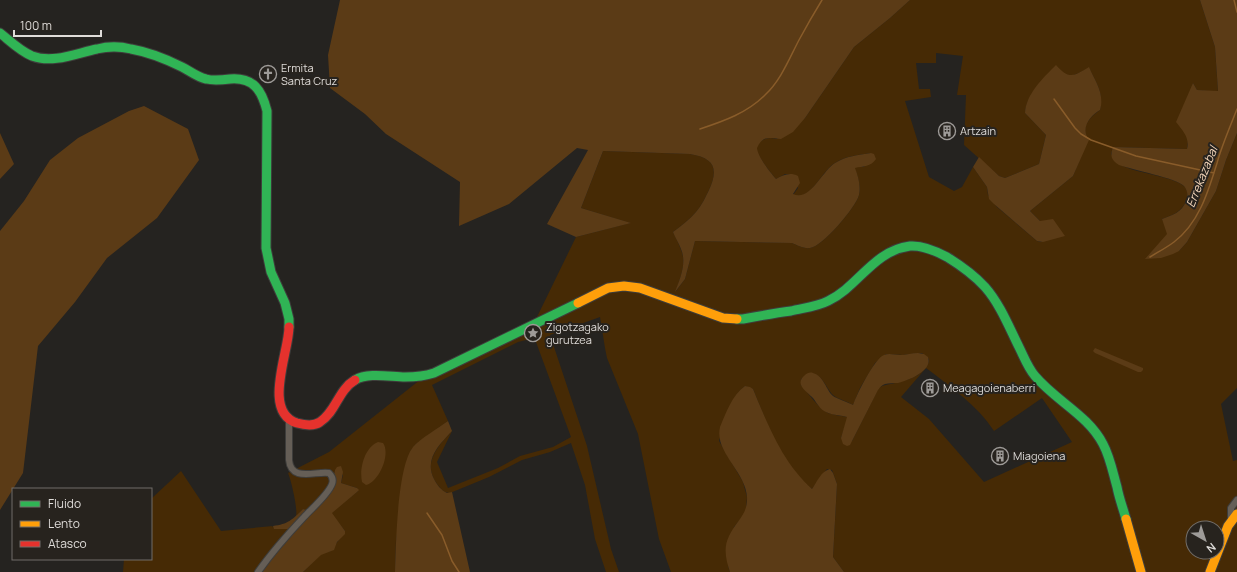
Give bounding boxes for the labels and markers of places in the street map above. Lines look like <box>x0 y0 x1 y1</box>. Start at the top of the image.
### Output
place label: Ermita Santa Cruz <box>281 60 338 88</box>
church icon: Ermita Santa Cruz <box>258 64 278 84</box>
building icon: Artzain <box>937 121 957 141</box>
place label: Artzain <box>960 123 996 138</box>
place label: Zigotzagako gurutzea <box>546 319 609 347</box>
place icon: Zigotzagako gurutzea <box>523 323 543 343</box>
building icon: Meagagoienaberri <box>920 378 940 398</box>
place label: Meagagoienaberri <box>943 380 1035 395</box>
building icon: Miagoiena <box>990 446 1010 466</box>
place label: Miagoiena <box>1013 448 1065 463</box>

